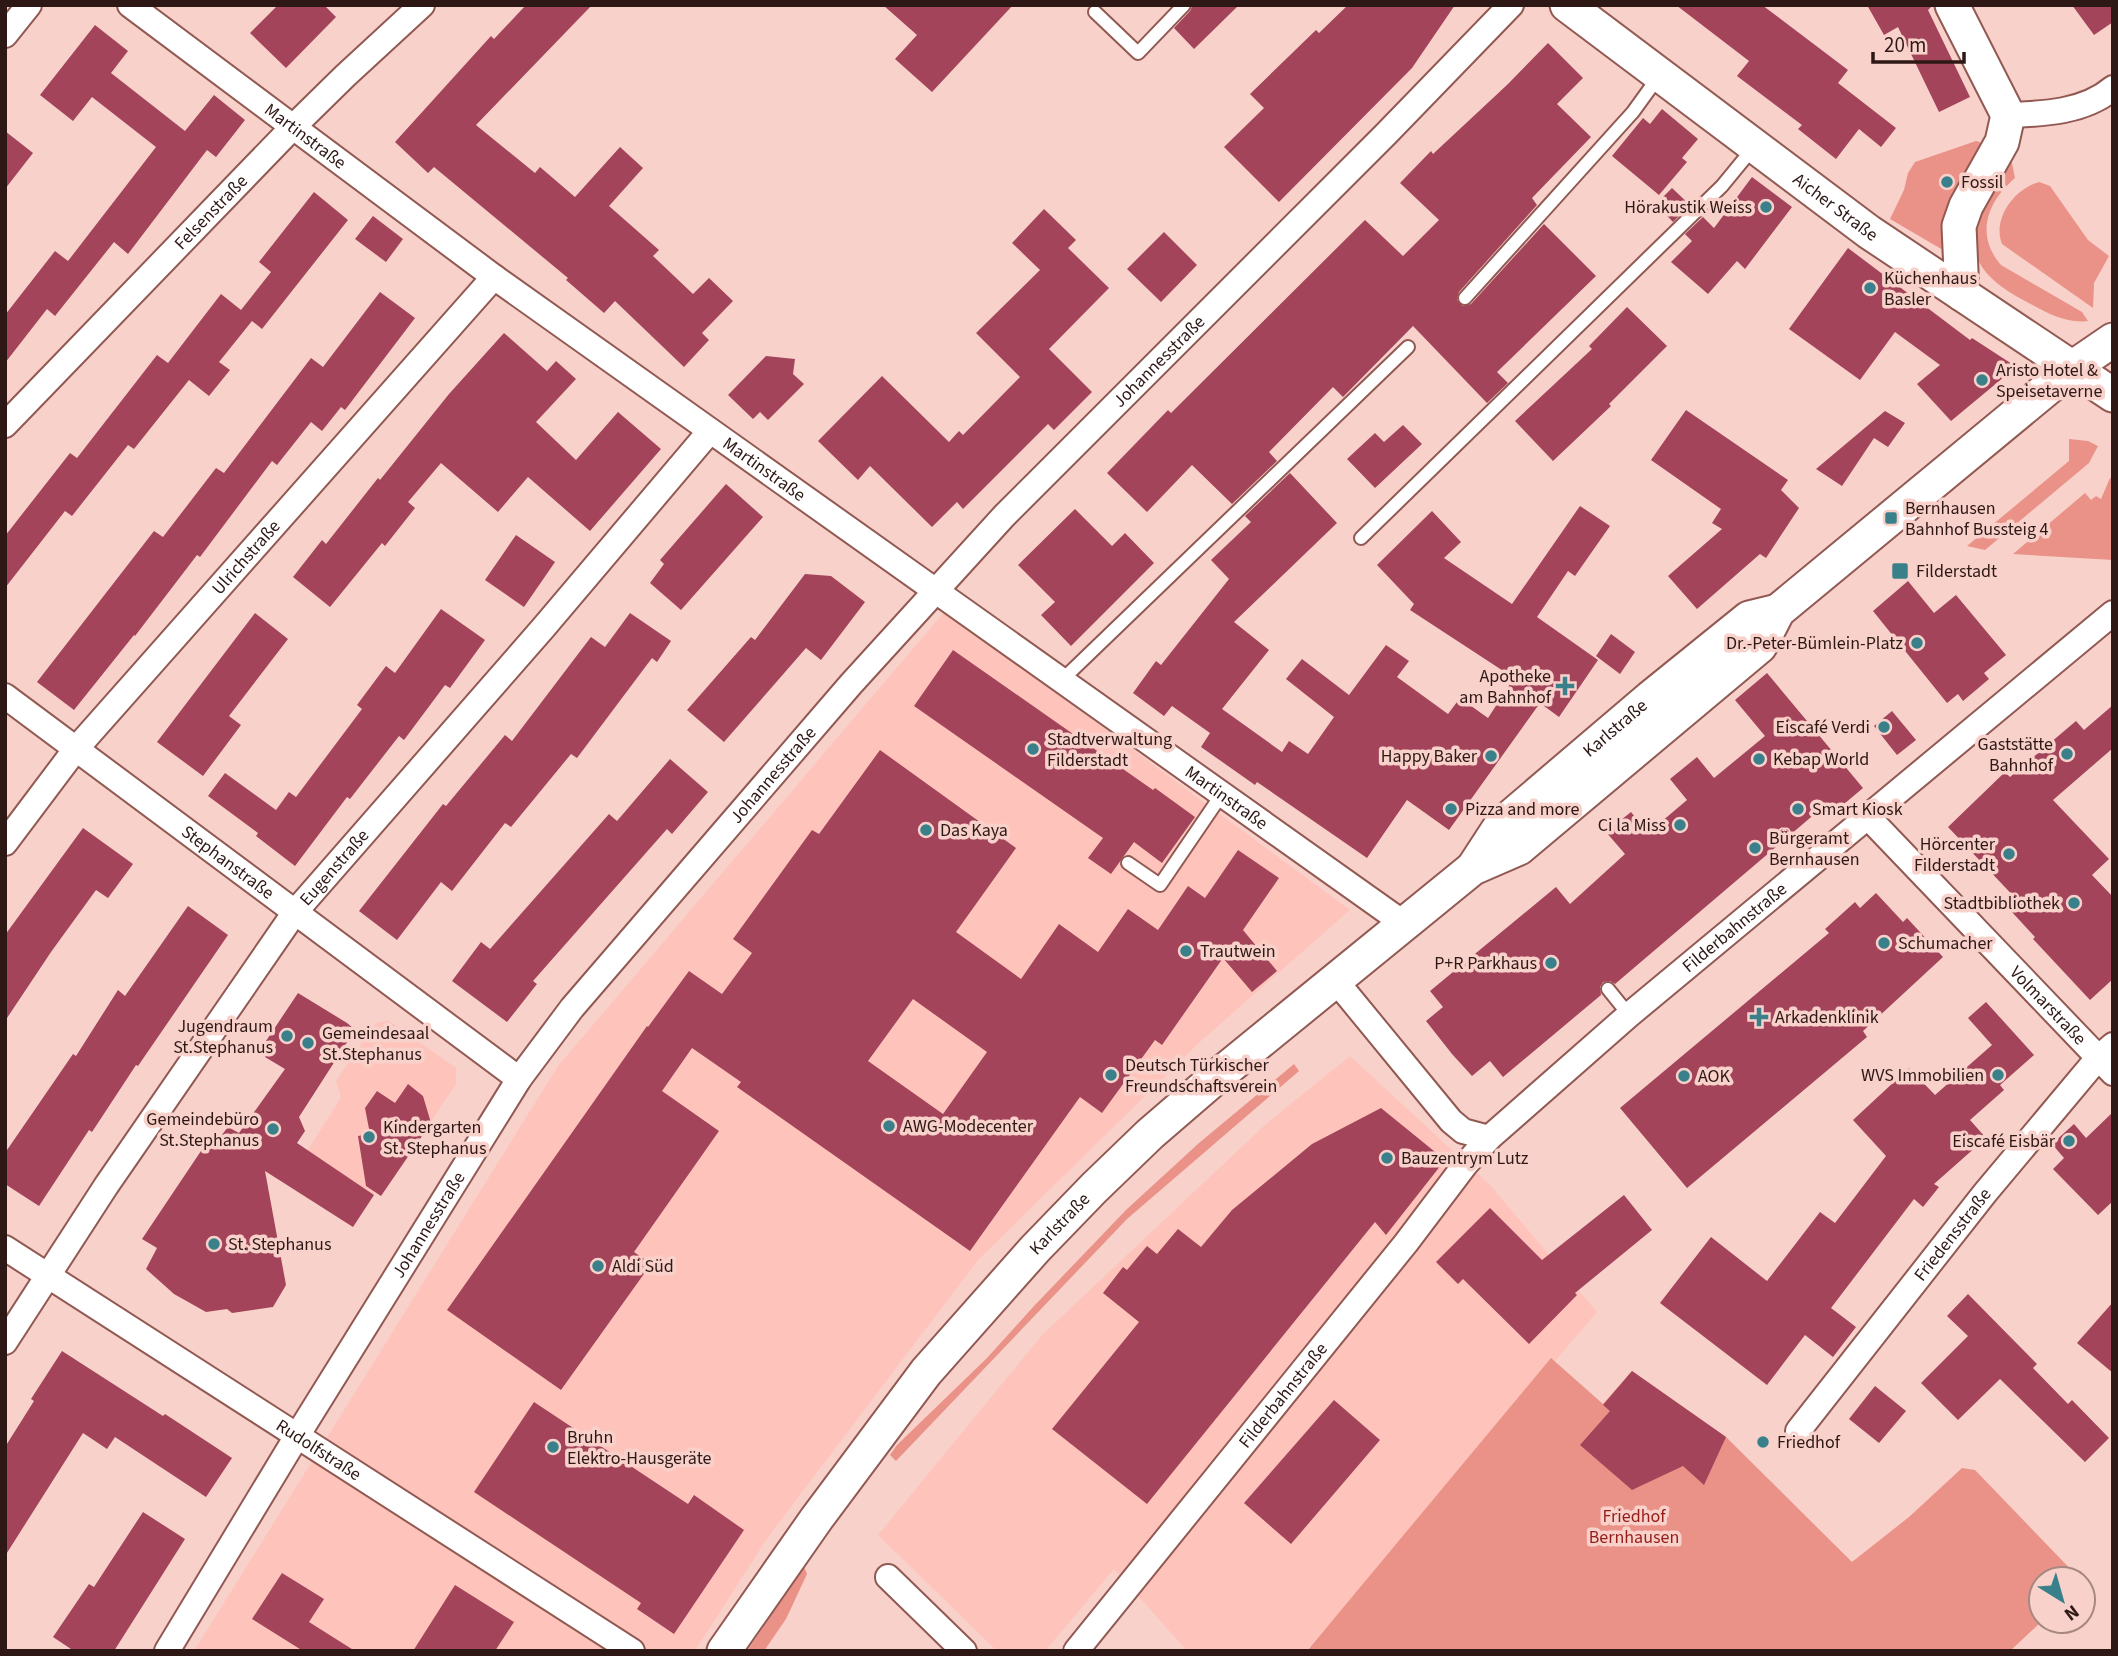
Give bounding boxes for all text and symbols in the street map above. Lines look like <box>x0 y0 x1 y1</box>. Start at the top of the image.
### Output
scale bar <box>1873 21 1964 65</box>
text: 20 m <box>1884 30 1926 60</box>
street label: Martinstraße <box>259 98 351 175</box>
street label: Aicher Straße <box>1788 167 1883 248</box>
street label: Felsenstraße <box>169 169 253 256</box>
place label: Fossil <box>1961 170 2003 195</box>
marker: Fossil <box>1939 174 1955 190</box>
place label: Hörakustik Weiss <box>1624 195 1752 220</box>
marker: Hörakustik Weiss <box>1758 199 1774 215</box>
place label: Küchenhaus Basler <box>1884 266 1977 312</box>
marker: Küchenhaus Basler <box>1862 280 1878 296</box>
street label: Johannesstraße <box>1108 310 1211 413</box>
place label: Aristo Hotel & Speisetaverne <box>1996 358 2102 404</box>
marker: Aristo Hotel & Speisetaverne <box>1974 372 1990 388</box>
street label: Martinstraße <box>718 431 811 508</box>
place label: Bernhausen Bahnhof Bussteig 4 <box>1905 496 2049 542</box>
marker: Bernhausen Bahnhof Bussteig 4 <box>1883 510 1899 526</box>
street label: Ulrichstraße <box>206 515 286 600</box>
place label: Filderstadt <box>1916 559 1997 584</box>
marker: Filderstadt <box>1890 561 1910 581</box>
place label: Dr.-Peter-Bümlein-Platz <box>1726 631 1903 656</box>
marker: Dr.-Peter-Bümlein-Platz <box>1909 635 1925 651</box>
place label: Apotheke am Bahnhof <box>1459 664 1552 710</box>
marker: Apotheke am Bahnhof <box>1557 678 1573 694</box>
street label: Karlstraße <box>1578 693 1653 763</box>
place label: Eiscafé Verdi <box>1775 715 1870 740</box>
marker: Eiscafé Verdi <box>1876 719 1892 735</box>
street label: Johannesstraße <box>724 721 822 829</box>
place label: Stadtverwaltung Filderstadt <box>1047 727 1172 773</box>
place label: Gaststätte Bahnhof <box>1978 732 2054 778</box>
marker: Stadtverwaltung Filderstadt <box>1025 741 1041 757</box>
place label: Happy Baker <box>1381 744 1478 769</box>
marker: Gaststätte Bahnhof <box>2059 746 2075 762</box>
place label: Kebap World <box>1773 747 1869 772</box>
marker: Happy Baker <box>1483 748 1499 764</box>
marker: Kebap World <box>1751 751 1767 767</box>
street label: Martinstraße <box>1180 760 1273 836</box>
place label: Pizza and more <box>1465 797 1579 822</box>
place label: Smart Kiosk <box>1812 797 1903 822</box>
marker: Pizza and more <box>1443 801 1459 817</box>
marker: Smart Kiosk <box>1790 801 1806 817</box>
place label: Ci la Miss <box>1598 813 1666 838</box>
marker: Ci la Miss <box>1672 817 1688 833</box>
place label: Das Kaya <box>940 818 1008 843</box>
street label: Stephanstraße <box>176 820 279 905</box>
marker: Das Kaya <box>918 822 934 838</box>
street label: Eugenstraße <box>294 824 375 911</box>
place label: Bürgeramt Bernhausen <box>1769 826 1860 872</box>
place label: Hörcenter Filderstadt <box>1914 832 1996 878</box>
marker: Bürgeramt Bernhausen <box>1747 840 1763 856</box>
marker: Hörcenter Filderstadt <box>2001 846 2017 862</box>
street label: Filderbahnstraße <box>1677 877 1792 979</box>
place label: Stadtbibliothek <box>1943 891 2060 916</box>
marker: Stadtbibliothek <box>2066 895 2082 911</box>
place label: Schumacher <box>1898 931 1993 956</box>
marker: Schumacher <box>1876 935 1892 951</box>
place label: Trautwein <box>1200 939 1276 964</box>
marker: Trautwein <box>1178 943 1194 959</box>
place label: P+R Parkhaus <box>1434 951 1537 976</box>
marker: P+R Parkhaus <box>1543 955 1559 971</box>
street label: Volmarstraße <box>2004 960 2092 1051</box>
place label: Arkadenklinik <box>1775 1005 1879 1030</box>
marker: Arkadenklinik <box>1749 1007 1769 1027</box>
place label: Jugendraum St.Stephanus <box>173 1014 273 1060</box>
place label: Gemeindesaal St.Stephanus <box>322 1021 429 1067</box>
marker: Jugendraum St.Stephanus <box>279 1028 295 1044</box>
marker: Gemeindesaal St.Stephanus <box>300 1035 316 1051</box>
place label: Deutsch Türkischer Freundschaftsverein <box>1125 1053 1277 1099</box>
place label: WVS Immobilien <box>1861 1063 1984 1088</box>
place label: AOK <box>1698 1064 1731 1089</box>
marker: Deutsch Türkischer Freundschaftsverein <box>1103 1067 1119 1083</box>
marker: WVS Immobilien <box>1990 1067 2006 1083</box>
marker: AOK <box>1676 1068 1692 1084</box>
place label: Gemeindebüro St.Stephanus <box>146 1107 259 1153</box>
place label: AWG-Modecenter <box>903 1114 1034 1139</box>
place label: Kindergarten St. Stephanus <box>383 1115 486 1161</box>
marker: AWG-Modecenter <box>881 1118 897 1134</box>
marker: Gemeindebüro St.Stephanus <box>265 1121 281 1137</box>
marker: Kindergarten St. Stephanus <box>361 1129 377 1145</box>
place label: Eiscafé Eisbär <box>1952 1129 2056 1154</box>
marker: Eiscafé Eisbär <box>2061 1133 2077 1149</box>
place label: Bauzentrym Lutz <box>1401 1146 1529 1171</box>
marker: Bauzentrym Lutz <box>1379 1150 1395 1166</box>
street label: Johannesstraße <box>386 1167 471 1283</box>
street label: Friedensstraße <box>1908 1183 1997 1286</box>
street label: Karlstraße <box>1024 1187 1096 1261</box>
place label: St. Stephanus <box>228 1232 331 1257</box>
marker: St. Stephanus <box>206 1236 222 1252</box>
place label: Aldi Süd <box>612 1254 674 1279</box>
marker: Aldi Süd <box>590 1258 606 1274</box>
street label: Filderbahnstraße <box>1233 1337 1334 1454</box>
street label: Rudolfstraße <box>271 1413 366 1487</box>
place label: Bruhn Elektro-Hausgeräte <box>567 1425 712 1471</box>
place label: Friedhof <box>1777 1430 1841 1455</box>
marker: Friedhof <box>1755 1434 1771 1450</box>
marker: Bruhn Elektro-Hausgeräte <box>545 1439 561 1455</box>
park label: Friedhof Bernhausen <box>1589 1504 1679 1550</box>
north arrow <box>2027 1565 2097 1635</box>
text: N <box>2058 1598 2085 1627</box>

